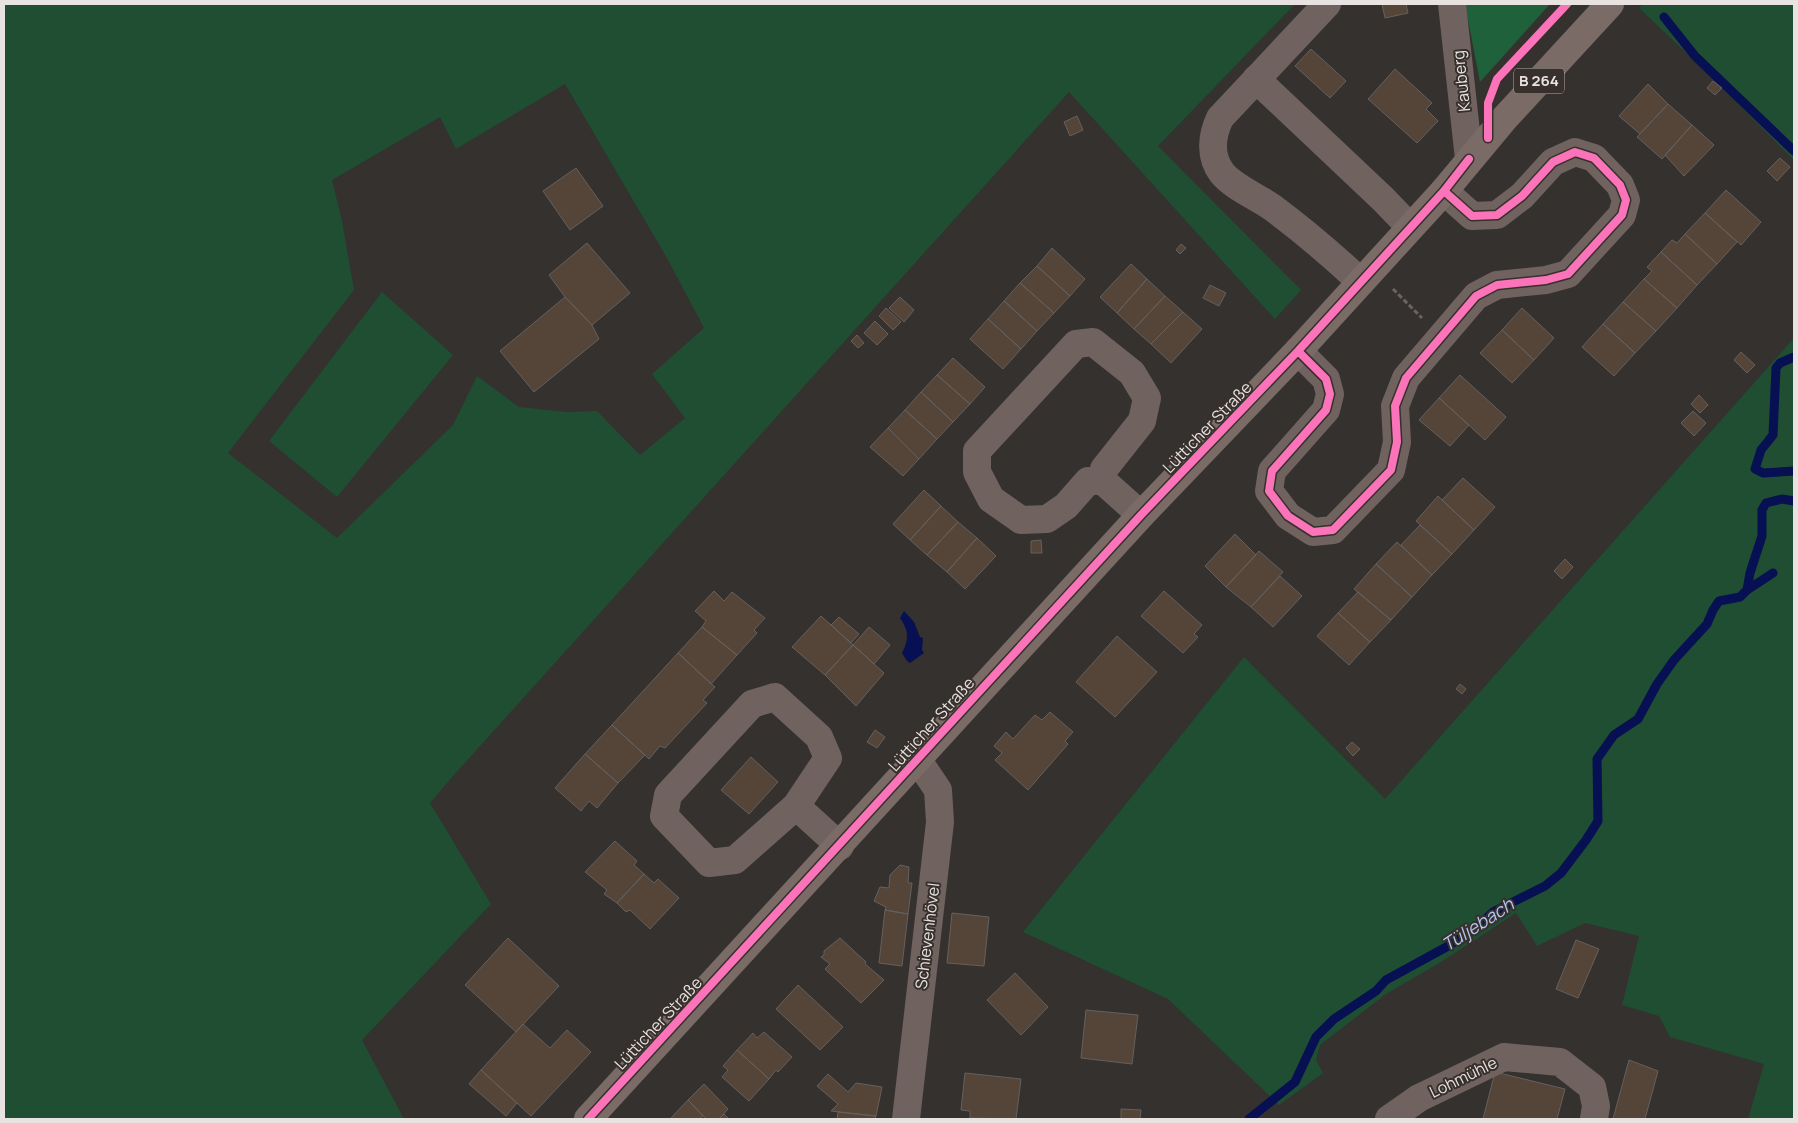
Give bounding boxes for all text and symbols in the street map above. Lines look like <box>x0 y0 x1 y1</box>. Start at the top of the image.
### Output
street label: Kauberg <box>1447 49 1475 113</box>
road number: B 264 <box>1514 68 1564 94</box>
street label: Lütticher Straße <box>1158 376 1256 478</box>
street label: Lütticher Straße <box>883 672 979 776</box>
street label: Schievenhövel <box>910 882 944 990</box>
water label: Tüljebach <box>1437 891 1519 956</box>
street label: Lütticher Straße <box>609 972 707 1074</box>
street label: Lohmühle <box>1425 1051 1501 1103</box>

